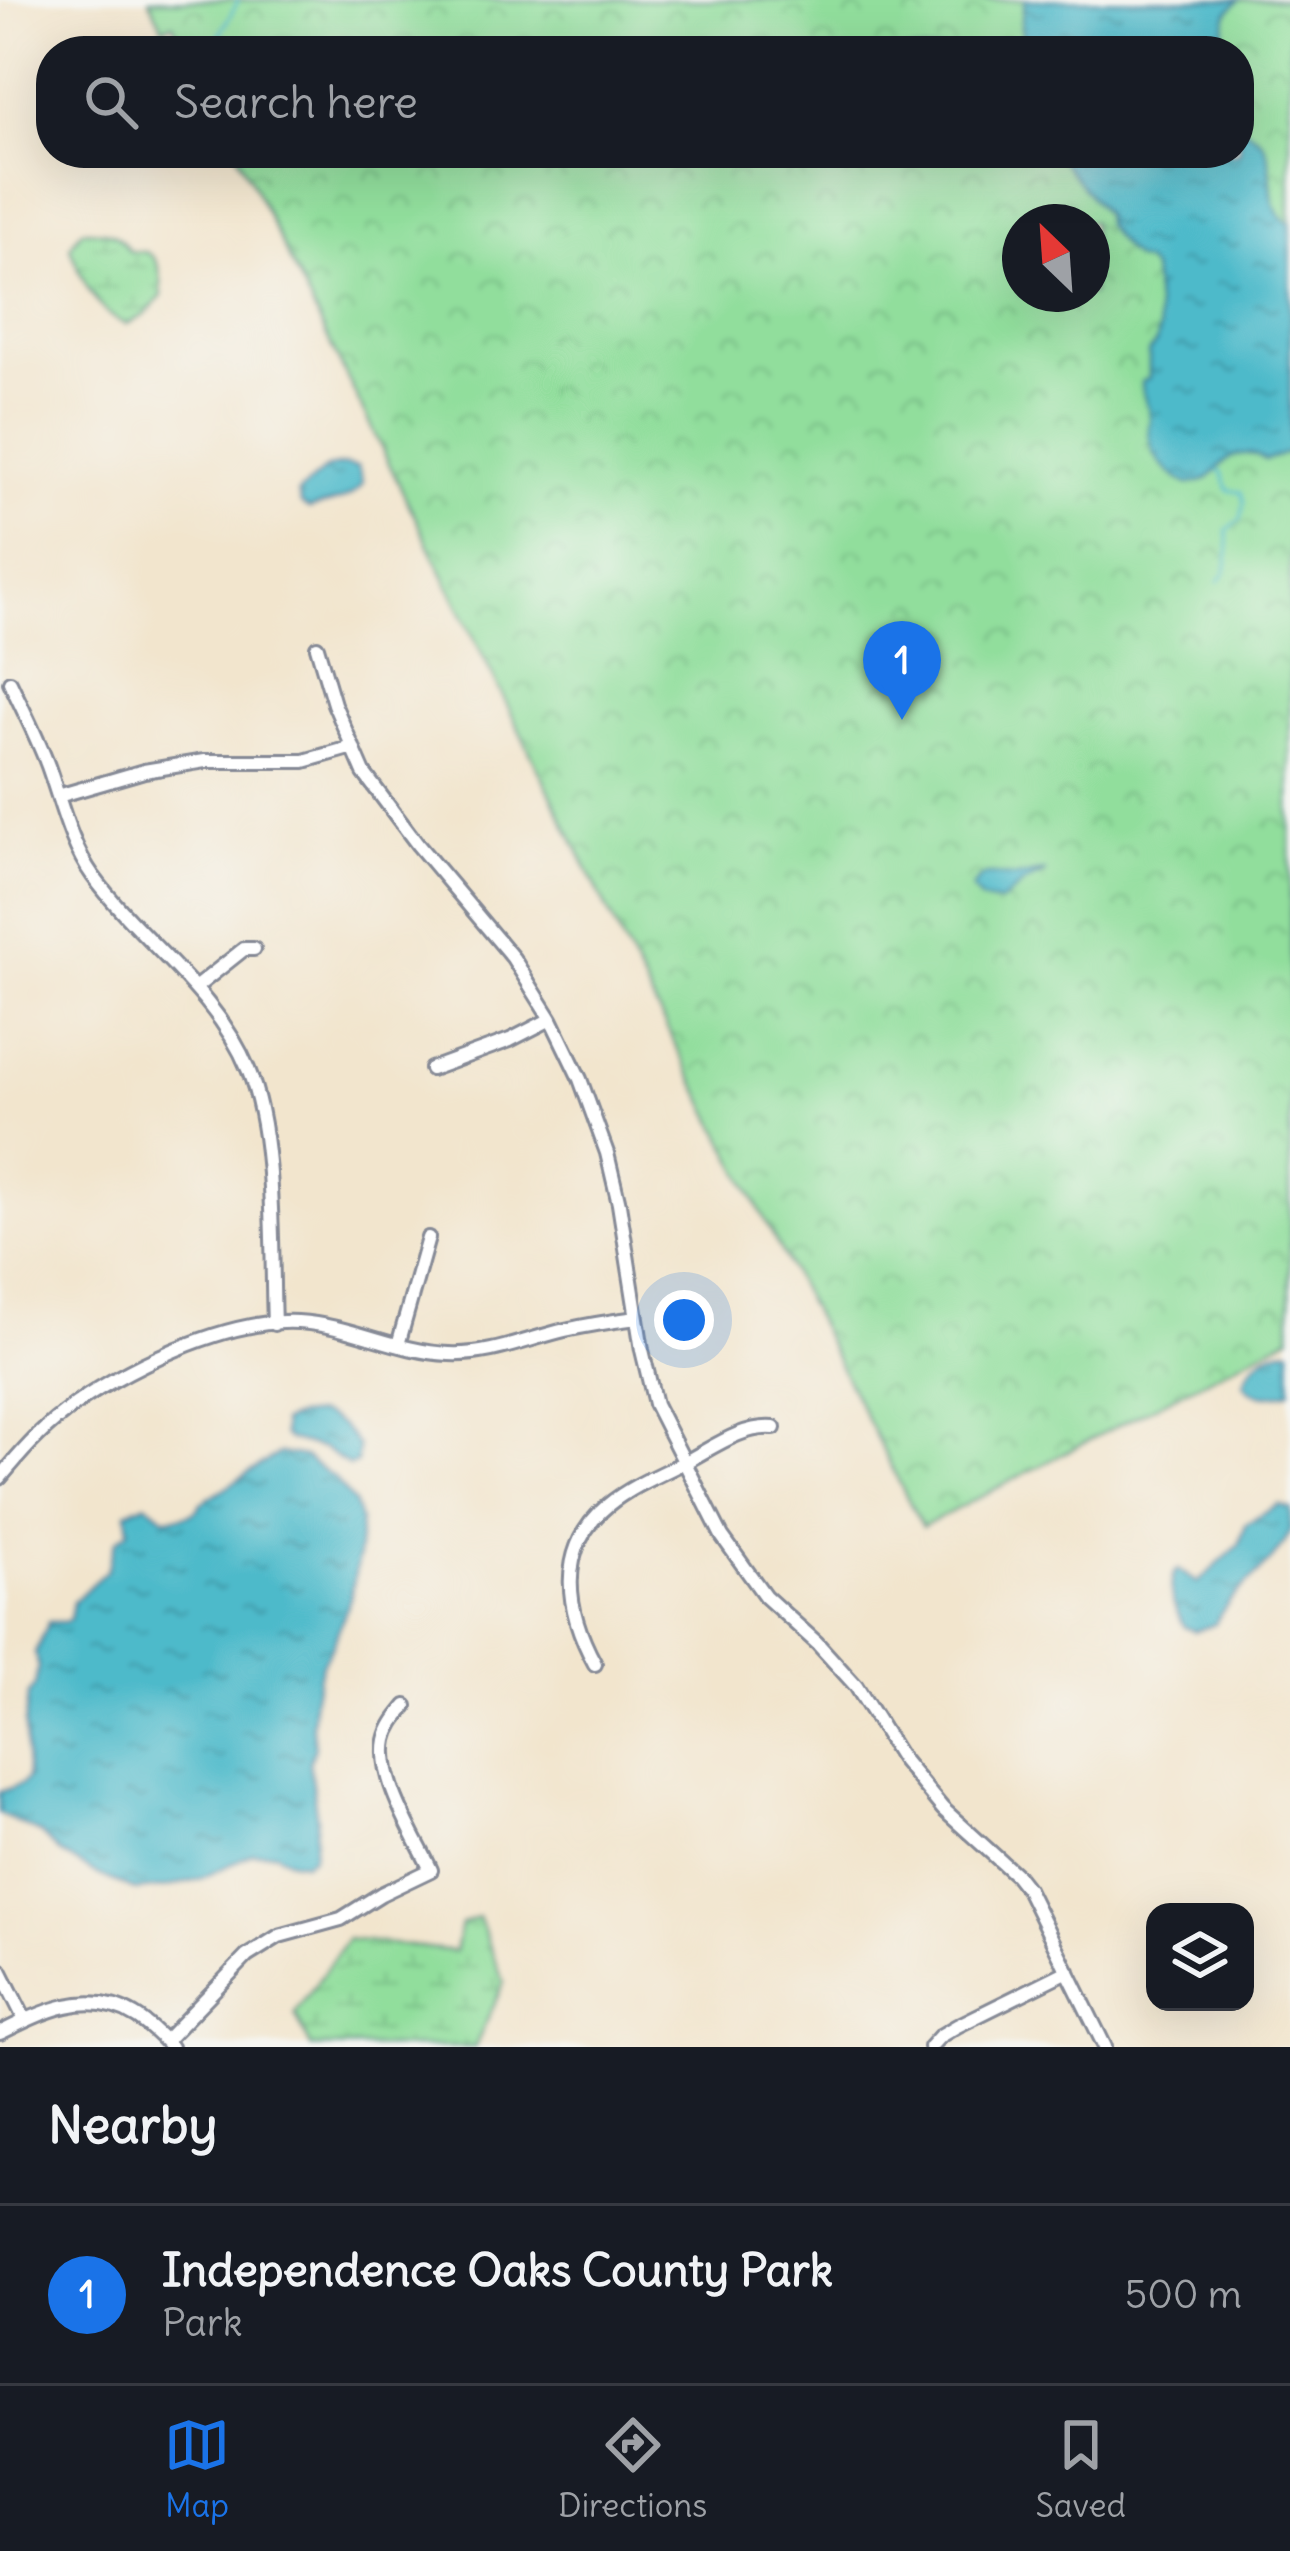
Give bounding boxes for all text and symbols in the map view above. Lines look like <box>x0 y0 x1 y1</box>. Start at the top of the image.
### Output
search box <box>36 36 1254 168</box>
icon: search <box>78 69 144 135</box>
text: Search here <box>174 74 418 130</box>
north arrow <box>1002 204 1110 312</box>
pin: 1 <box>863 621 941 720</box>
your location <box>654 1290 714 1350</box>
map controls <box>1146 1903 1254 2011</box>
button: layers <box>1146 1903 1254 2011</box>
text: Nearby <box>48 2093 217 2157</box>
text: Independence Oaks County Park <box>162 2242 833 2298</box>
text: 1 <box>79 2270 95 2319</box>
text: 500 m <box>1125 2270 1242 2319</box>
text: Park <box>162 2298 243 2347</box>
tab: Map <box>164 2412 230 2526</box>
tab: Directions <box>558 2412 707 2526</box>
tab: Saved <box>1036 2412 1126 2526</box>

